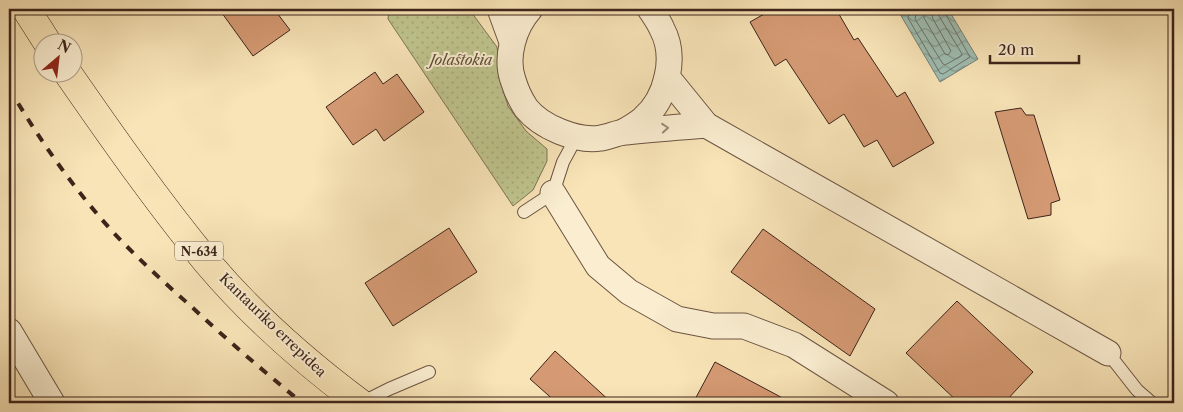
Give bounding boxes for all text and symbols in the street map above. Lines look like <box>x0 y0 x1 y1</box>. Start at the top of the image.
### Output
north arrow <box>32 32 82 82</box>
scale bar <box>990 32 1079 64</box>
text: N <box>55 36 74 57</box>
text: 20 m <box>998 40 1034 59</box>
park label: Jolastokia <box>426 51 493 69</box>
one-way arrow <box>661 123 669 134</box>
road number: N-634 <box>175 242 223 260</box>
street label: Kantauriko errepidea <box>216 269 331 381</box>

